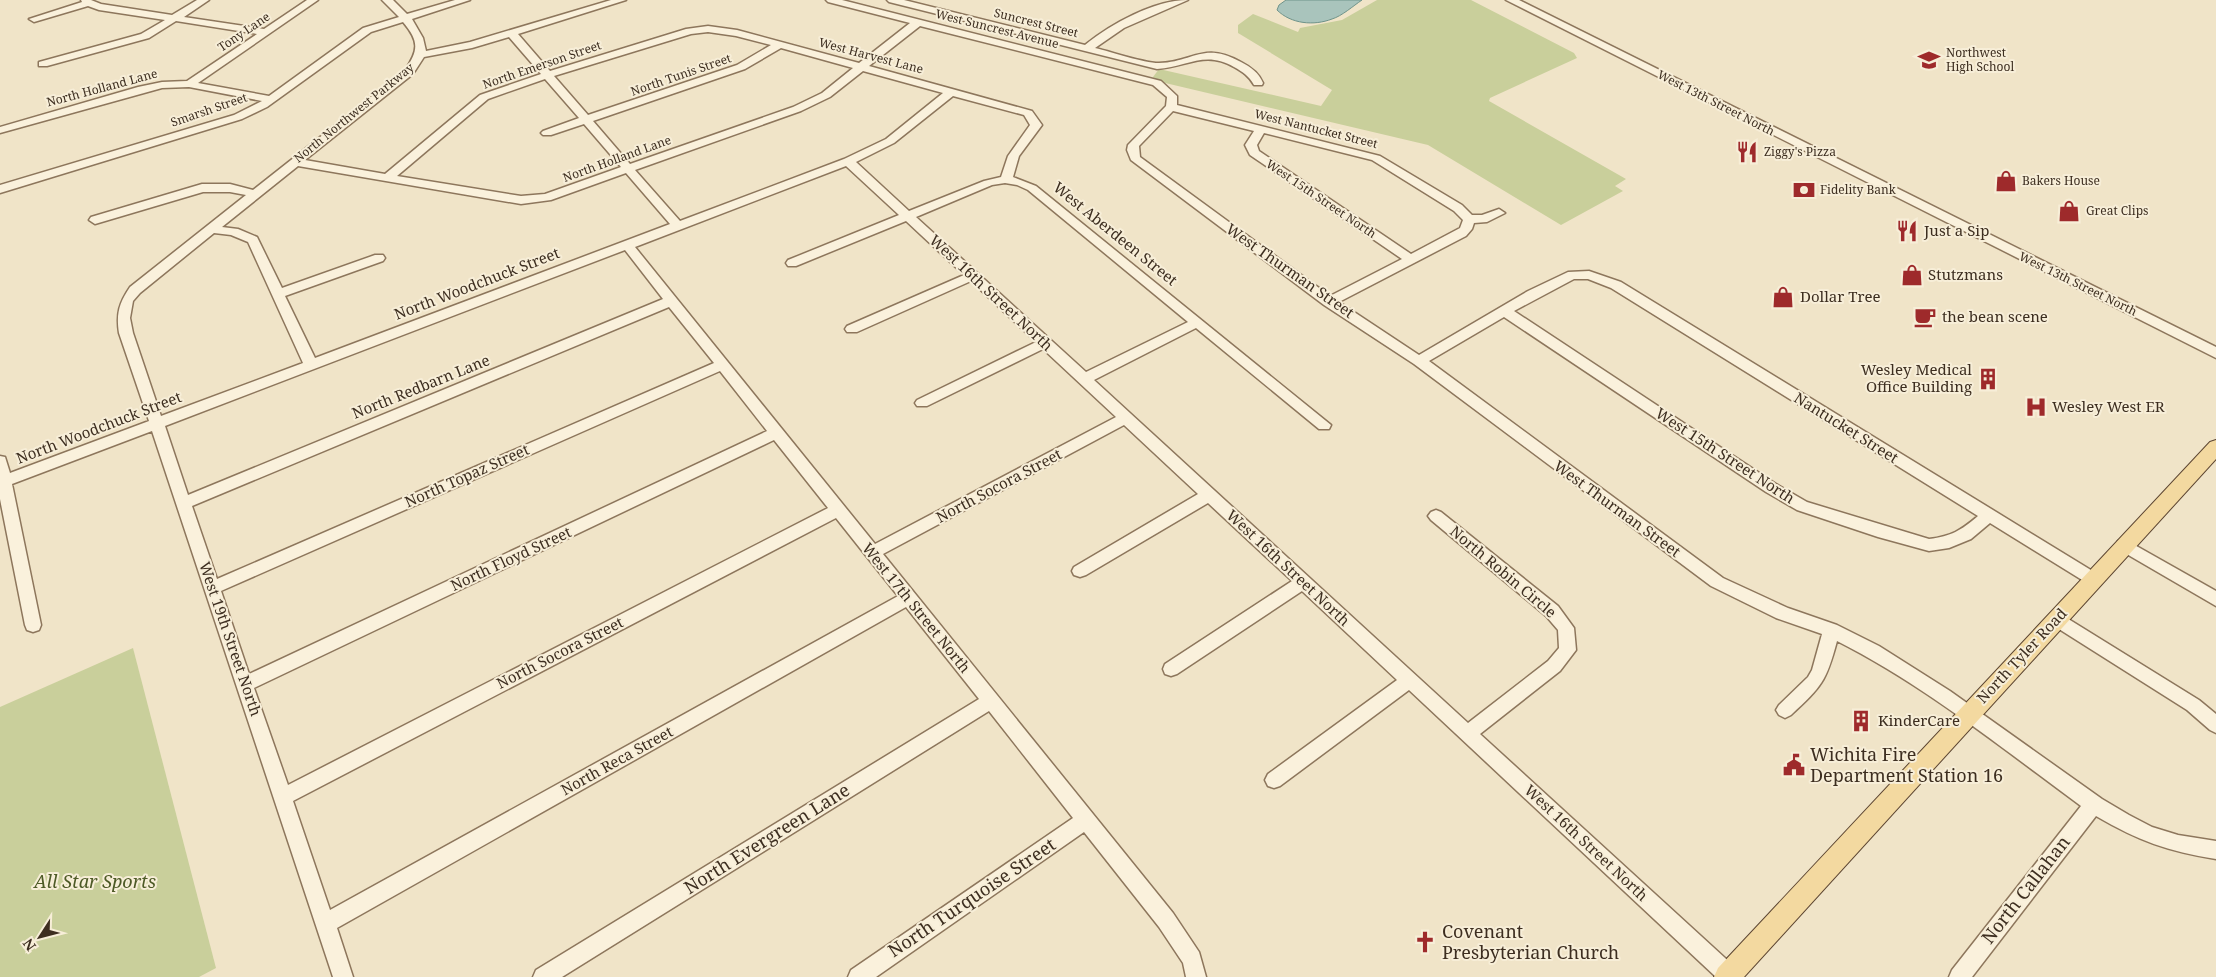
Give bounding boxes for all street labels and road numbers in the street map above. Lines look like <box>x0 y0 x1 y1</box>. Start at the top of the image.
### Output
street label: Suncrest Street <box>992 4 1080 41</box>
street label: West Suncrest Avenue <box>934 5 1061 52</box>
street label: Tony Lane <box>214 8 273 55</box>
street label: West Harvest Lane <box>817 33 925 78</box>
street label: North Emerson Street <box>480 36 603 93</box>
street label: North Tunis Street <box>628 49 733 100</box>
street label: North Northwest Parkway <box>290 59 418 166</box>
street label: North Holland Lane <box>45 65 159 110</box>
street label: West 13th Street North <box>1655 66 1778 140</box>
street label: Smarsh Street <box>168 88 249 131</box>
street label: West Nantucket Street <box>1253 105 1380 152</box>
street label: North Holland Lane <box>560 131 673 186</box>
street label: West 15th Street North <box>1263 155 1380 242</box>
street label: West Aberdeen Street <box>1049 177 1182 290</box>
street label: West Thurman Street <box>1223 218 1359 322</box>
street label: West 16th Street North <box>926 230 1058 355</box>
street label: North Woodchuck Street <box>391 242 562 324</box>
street label: West 13th Street North <box>2016 248 2141 320</box>
street label: North Redbarn Lane <box>349 349 492 423</box>
street label: North Woodchuck Street <box>13 386 184 468</box>
street label: Nantucket Street <box>1791 387 1902 467</box>
street label: West 15th Street North <box>1652 403 1799 508</box>
street label: North Topaz Street <box>401 439 532 511</box>
street label: North Socora Street <box>932 444 1065 527</box>
street label: West Thurman Street <box>1550 455 1685 561</box>
street label: West 16th Street North <box>1223 505 1355 630</box>
street label: North Floyd Street <box>447 521 574 595</box>
street label: North Robin Circle <box>1446 521 1561 622</box>
street label: West 17th Street North <box>858 538 976 677</box>
street label: West 19th Street North <box>195 559 267 719</box>
street label: North Tyler Road <box>1972 603 2071 707</box>
street label: North Socora Street <box>493 611 626 693</box>
street label: North Reca Street <box>557 721 676 799</box>
street label: North Evergreen Lane <box>679 777 854 899</box>
street label: West 16th Street North <box>1521 780 1653 905</box>
street label: North Callahan <box>1976 830 2075 948</box>
street label: North Turquoise Street <box>883 832 1060 962</box>

